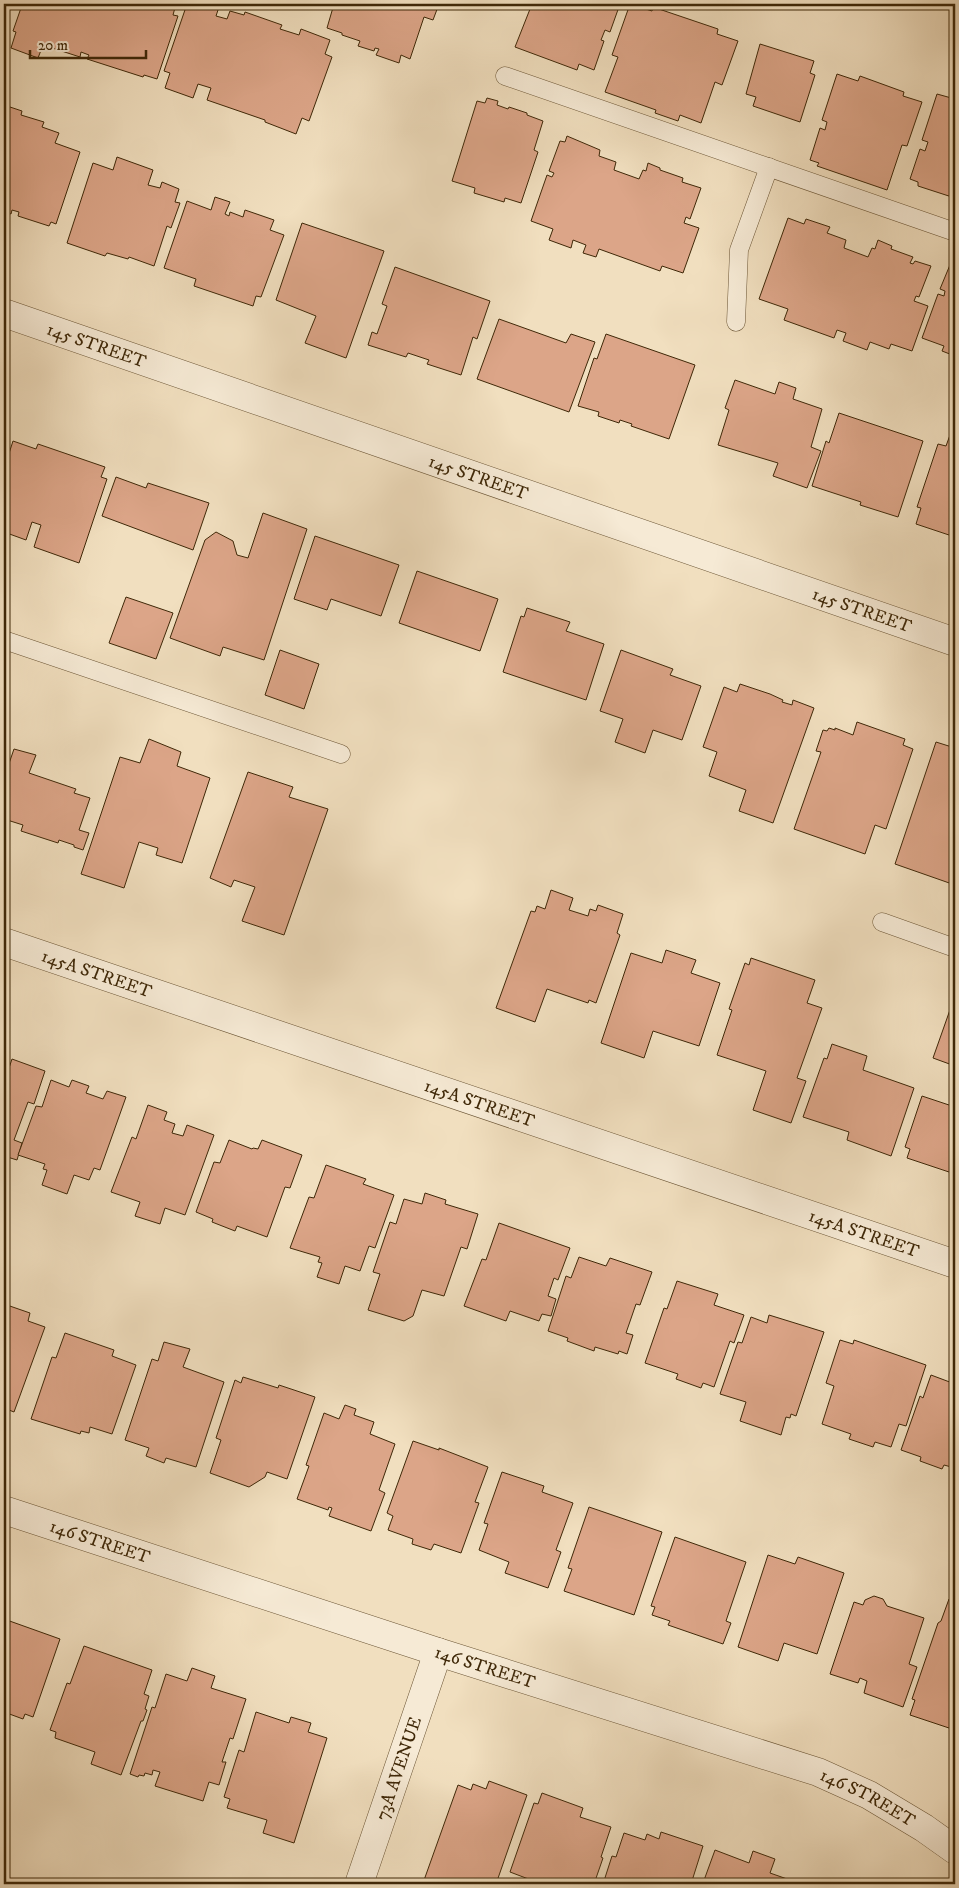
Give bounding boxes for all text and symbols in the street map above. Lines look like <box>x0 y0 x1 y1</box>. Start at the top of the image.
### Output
scale bar <box>30 28 146 60</box>
text: 20 m <box>38 36 68 55</box>
street label: 145 STREET <box>44 319 149 373</box>
street label: 145 STREET <box>425 451 531 506</box>
street label: 145 STREET <box>809 583 915 638</box>
street label: 145A STREET <box>38 945 155 1003</box>
street label: 145A STREET <box>421 1075 538 1133</box>
street label: 145A STREET <box>806 1205 922 1263</box>
street label: 146 STREET <box>47 1516 153 1569</box>
street label: 146 STREET <box>432 1642 538 1694</box>
street label: 73A AVENUE <box>371 1714 427 1824</box>
street label: 146 STREET <box>816 1764 919 1832</box>

